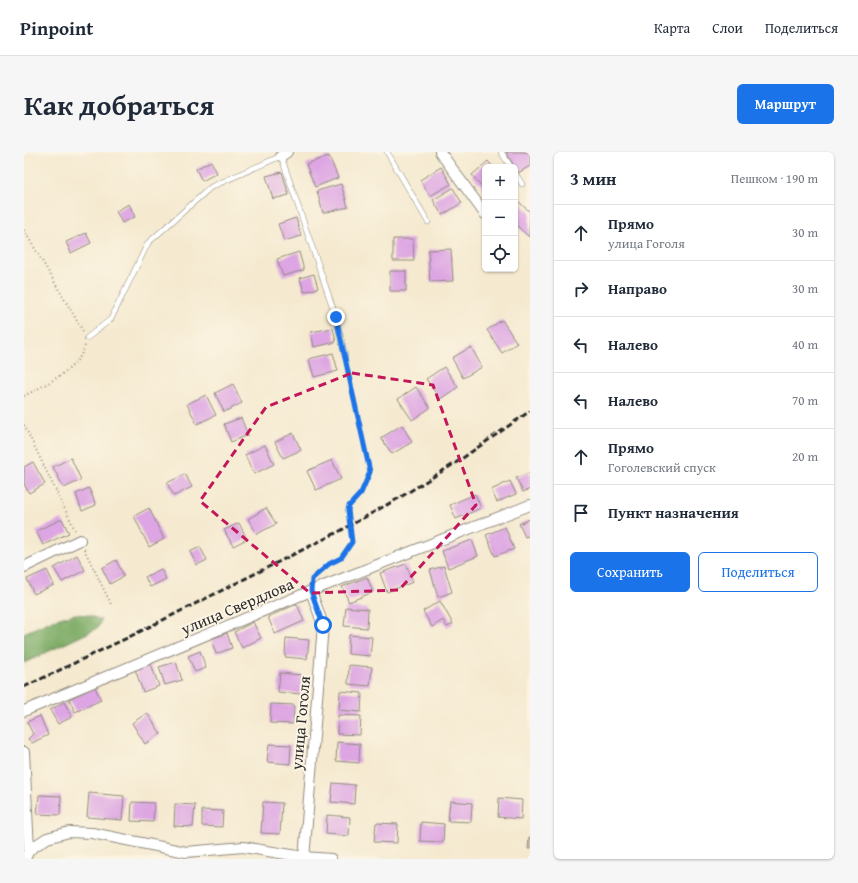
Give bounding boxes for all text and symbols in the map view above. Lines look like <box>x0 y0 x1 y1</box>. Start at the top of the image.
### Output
text: Pinpoint <box>20 14 93 42</box>
text: Карта <box>654 18 690 38</box>
text: Слои <box>712 18 743 38</box>
text: Поделиться <box>765 18 838 38</box>
text: Как добраться <box>24 84 214 125</box>
button: Маршрут <box>737 84 834 124</box>
map controls <box>482 164 518 272</box>
button: + <box>482 164 518 200</box>
text: 3 мин <box>570 166 616 191</box>
text: Пешком · 190 m <box>731 169 818 188</box>
button: − <box>482 200 518 236</box>
text: Прямо <box>608 213 654 234</box>
icon: ahead <box>570 222 592 244</box>
text: 30 m <box>792 223 818 242</box>
text: улица Гоголя <box>608 234 685 253</box>
button: locate <box>482 236 518 272</box>
icon: right <box>570 278 592 300</box>
text: Направо <box>608 278 667 299</box>
text: 30 m <box>792 279 818 298</box>
route end <box>327 308 345 326</box>
icon: left <box>570 334 592 356</box>
text: Налево <box>608 334 658 355</box>
text: 40 m <box>792 335 818 354</box>
icon: left <box>570 390 592 412</box>
text: Налево <box>608 390 658 411</box>
text: 70 m <box>792 391 818 410</box>
text: Прямо <box>608 437 654 458</box>
icon: ahead <box>570 446 592 468</box>
text: 20 m <box>792 447 818 466</box>
text: Гоголевский спуск <box>608 458 716 477</box>
icon: arrive <box>570 502 592 524</box>
text: Пункт назначения <box>608 502 739 523</box>
button: Сохранить <box>570 552 690 592</box>
button: Поделиться <box>698 552 818 592</box>
street label: улица Свердлова <box>176 571 297 641</box>
route start <box>314 616 332 634</box>
street label: улица Гоголя <box>284 675 316 772</box>

